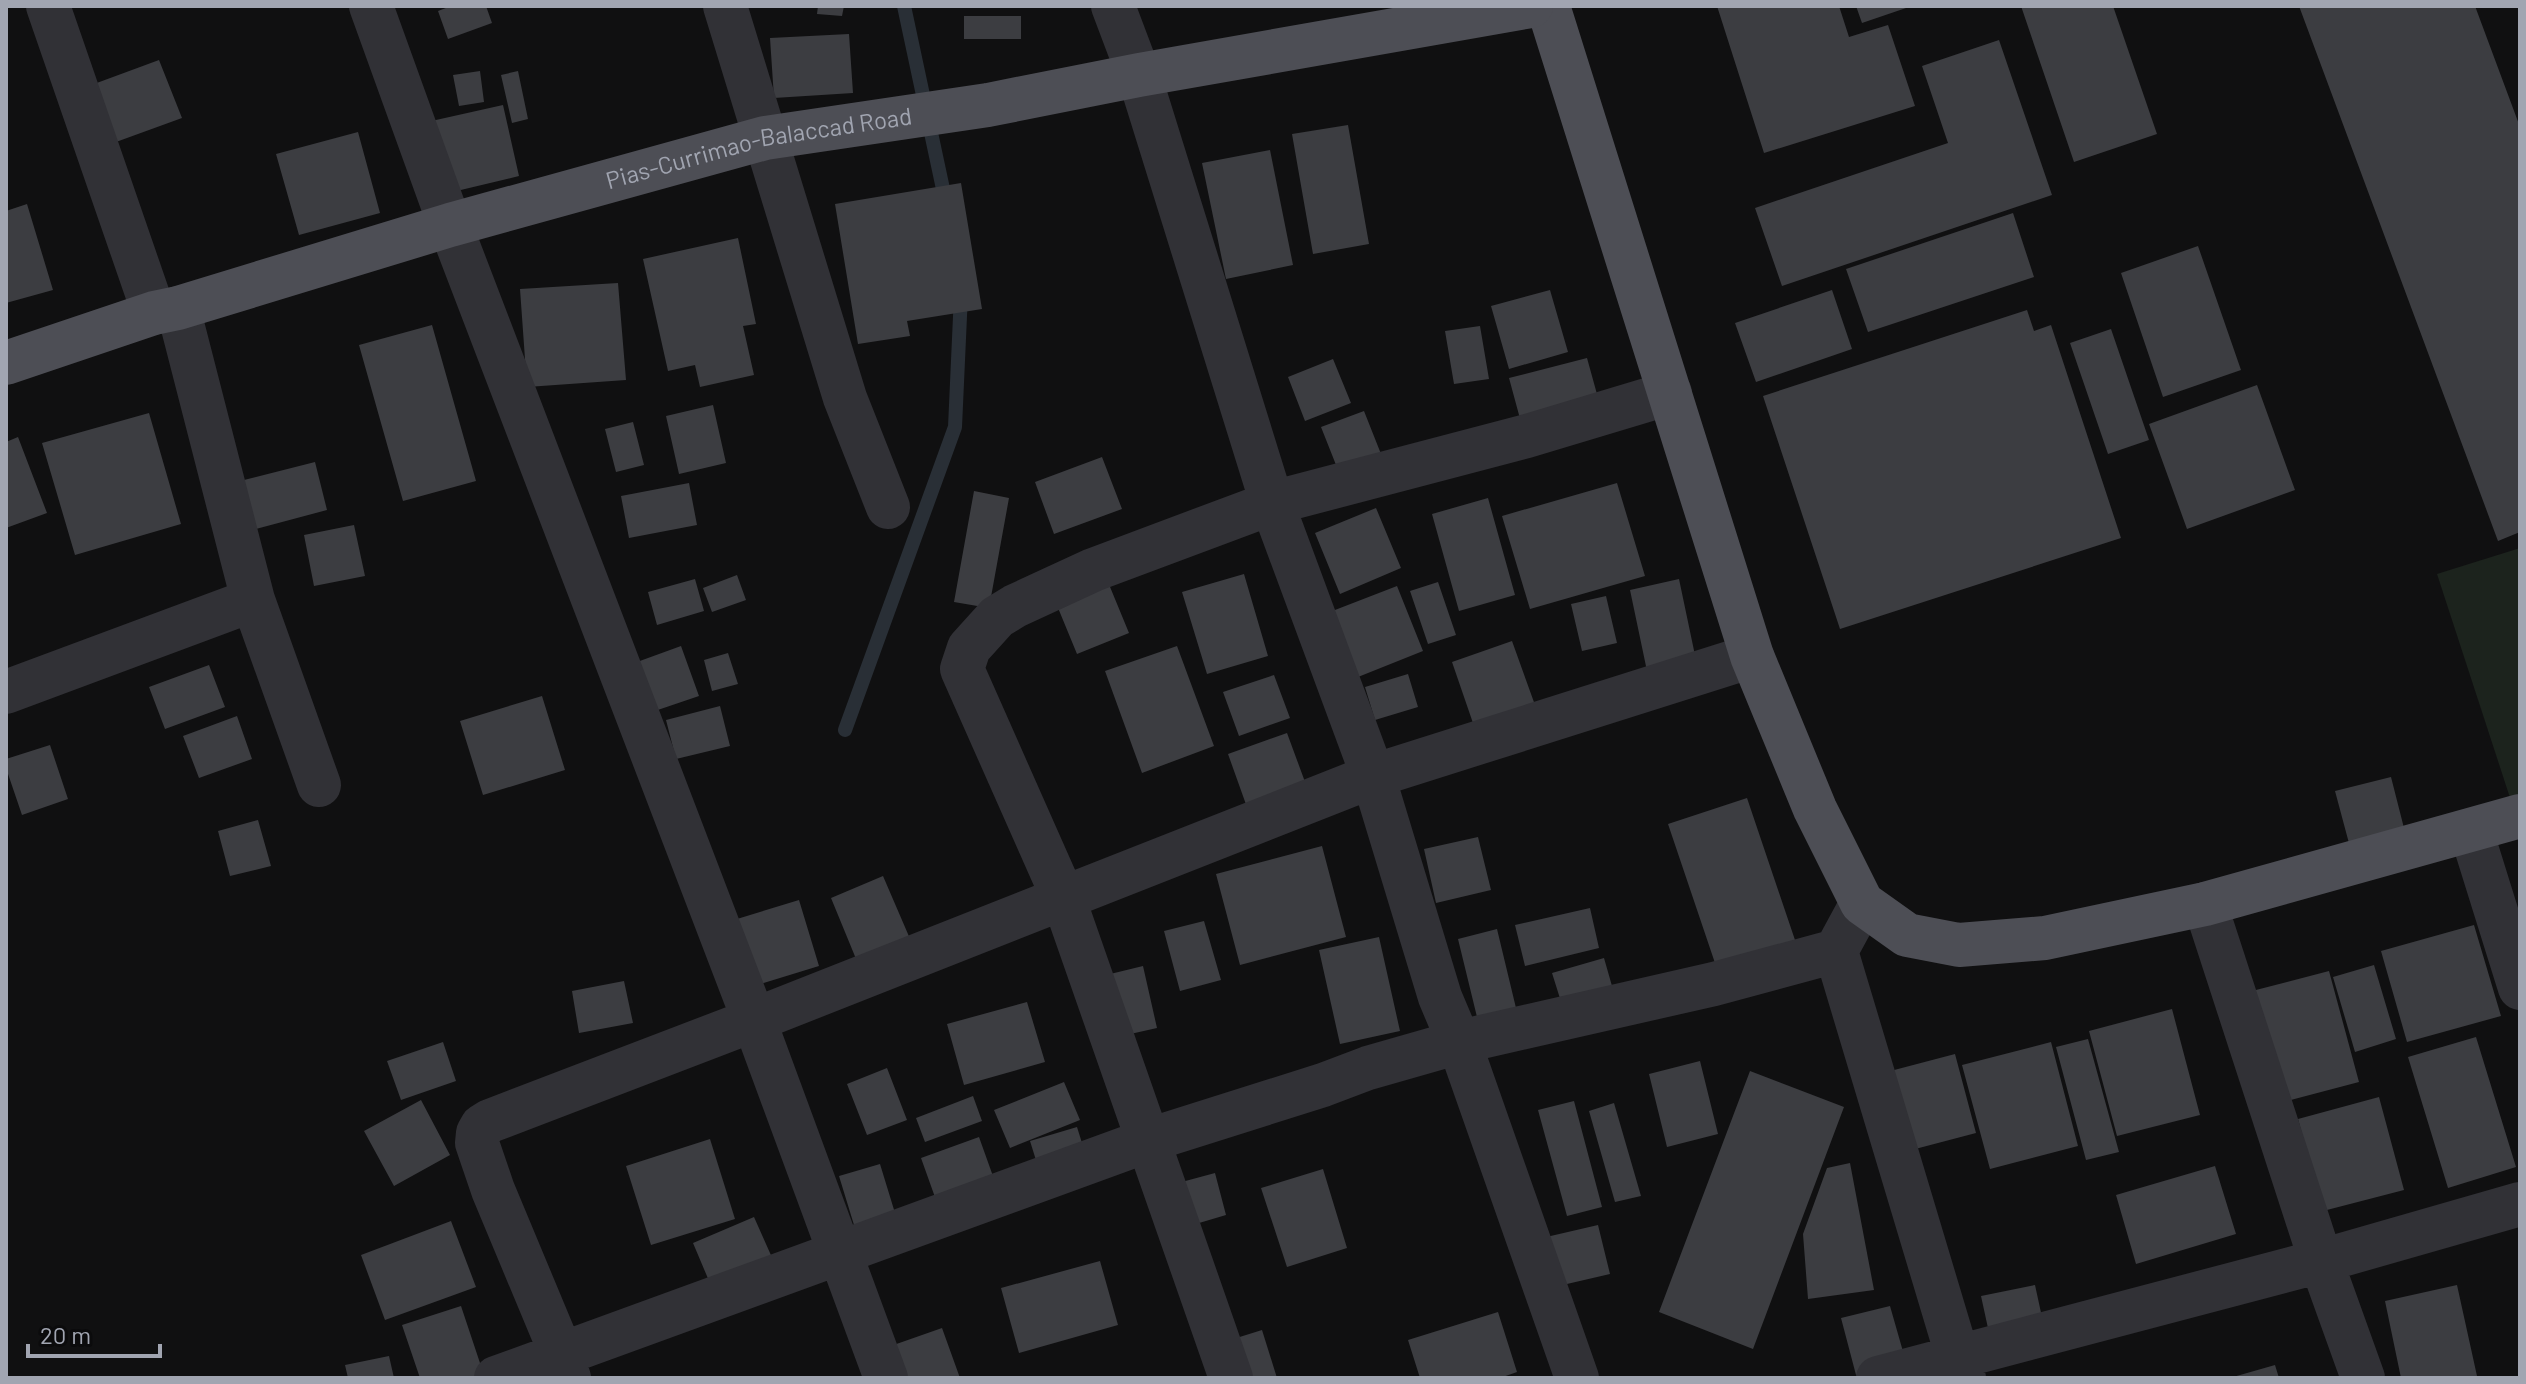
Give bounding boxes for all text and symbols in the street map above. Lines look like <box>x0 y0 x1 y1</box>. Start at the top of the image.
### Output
street label: Pias-Currimao-Balaccad Road <box>602 100 914 194</box>
scale bar <box>28 1308 160 1358</box>
text: 20 m <box>40 1320 91 1349</box>

